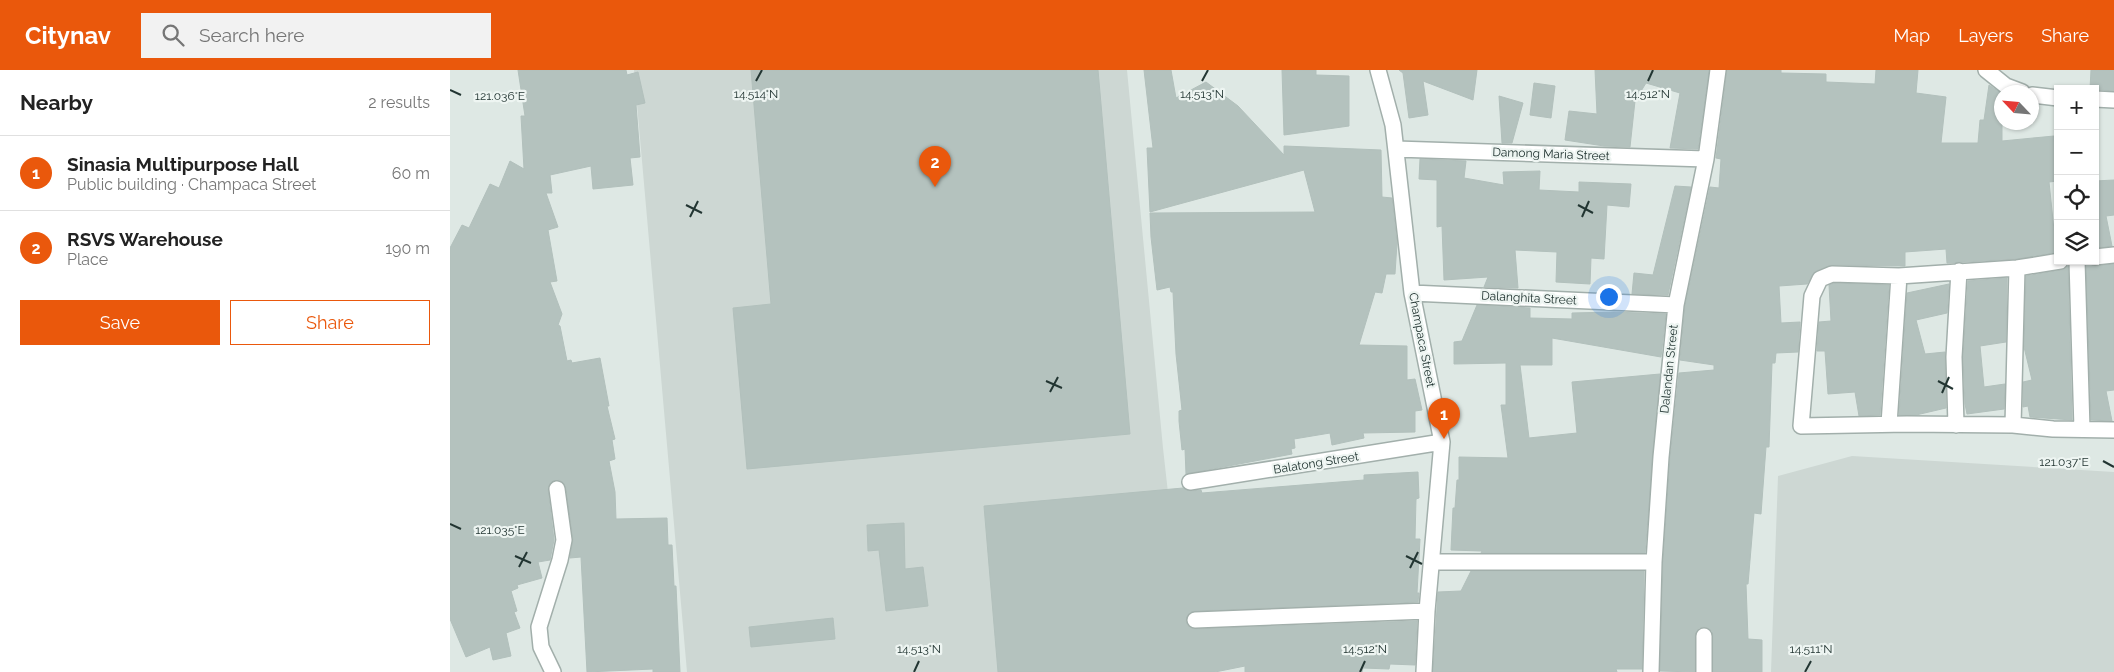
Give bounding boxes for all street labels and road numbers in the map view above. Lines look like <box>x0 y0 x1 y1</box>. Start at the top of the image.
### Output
street label: Damong Maria Street <box>1492 145 1610 163</box>
street label: Dalanghita Street <box>1481 289 1577 307</box>
street label: Champaca Street <box>1406 291 1438 389</box>
street label: Dalandan Street <box>1657 324 1681 414</box>
street label: Balatong Street <box>1272 449 1360 477</box>

